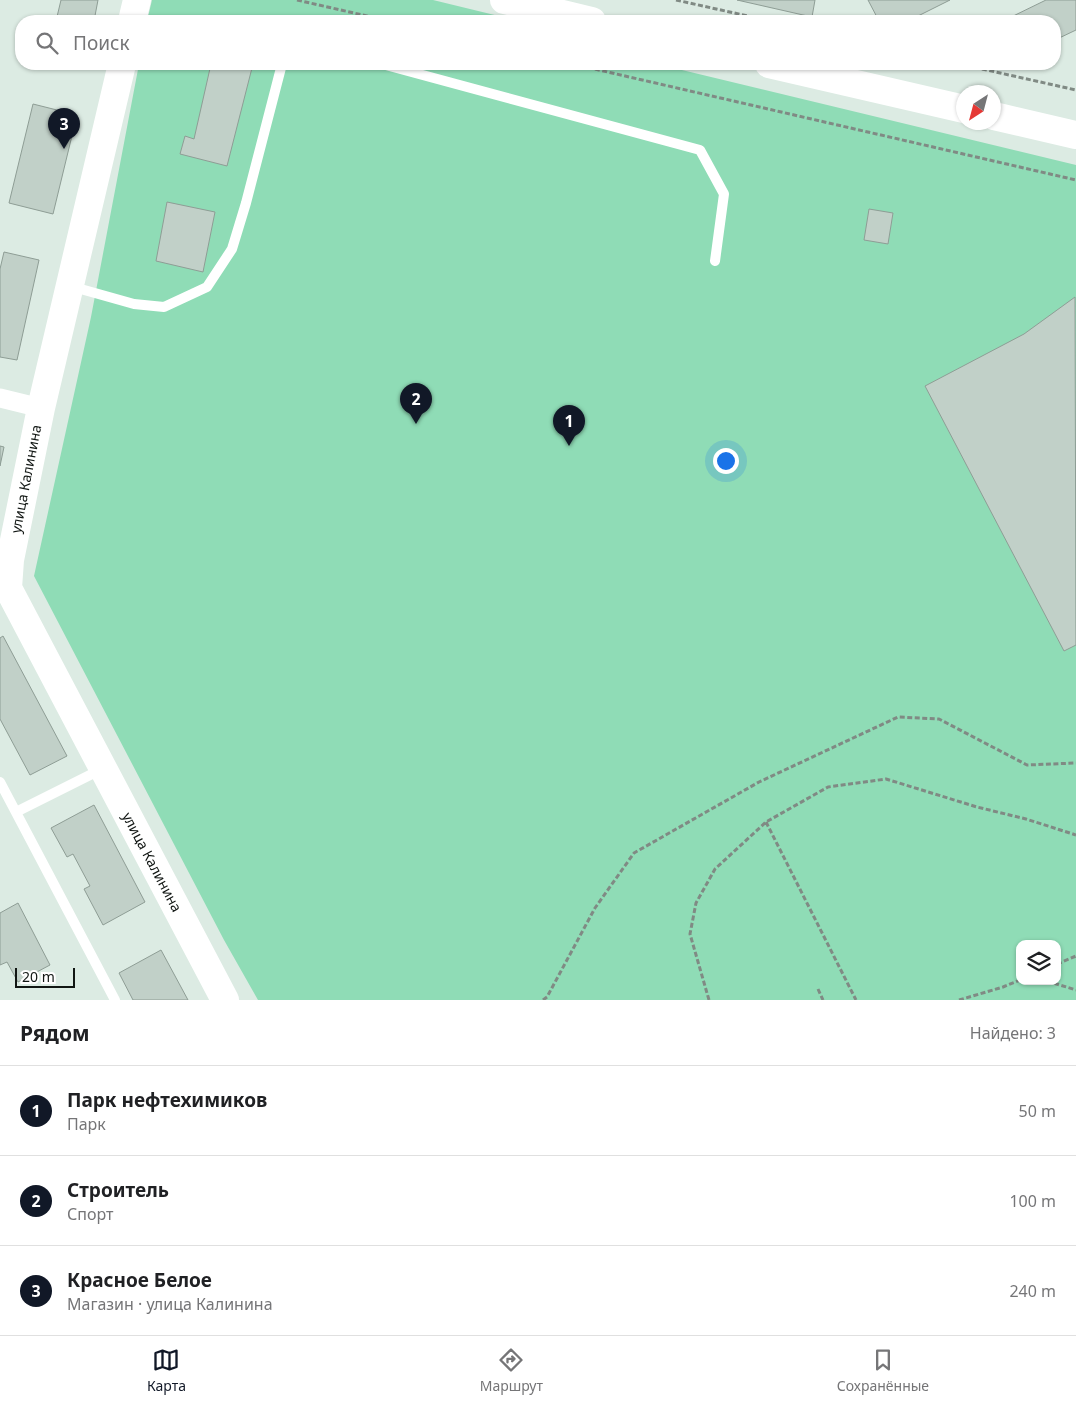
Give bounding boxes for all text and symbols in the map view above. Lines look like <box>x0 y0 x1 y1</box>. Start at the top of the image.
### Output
search box <box>15 15 1061 70</box>
icon: search <box>33 29 61 57</box>
text: Поиск <box>73 30 129 56</box>
north arrow <box>956 85 1001 130</box>
pin: 3 <box>48 108 80 149</box>
pin: 2 <box>400 383 432 424</box>
pin: 1 <box>553 405 585 446</box>
street label: улица Калинина <box>6 423 45 535</box>
your location <box>713 448 739 474</box>
street label: улица Калинина <box>118 809 187 915</box>
map controls <box>1016 940 1061 985</box>
button: layers <box>1016 940 1061 985</box>
scale bar <box>15 965 75 988</box>
text: 20 m <box>22 967 55 986</box>
text: Рядом <box>20 1019 90 1047</box>
text: Найдено: 3 <box>970 1022 1056 1044</box>
text: Парк нефтехимиков <box>67 1087 267 1113</box>
text: 1 <box>31 1100 41 1122</box>
text: 50 m <box>1019 1100 1056 1122</box>
text: Парк <box>67 1113 106 1135</box>
text: Строитель <box>67 1177 169 1203</box>
text: 2 <box>31 1190 41 1212</box>
text: 100 m <box>1009 1190 1056 1212</box>
text: Спорт <box>67 1203 113 1225</box>
text: Красное Белое <box>67 1267 212 1293</box>
text: 3 <box>31 1280 41 1302</box>
text: 240 m <box>1009 1280 1056 1302</box>
text: Магазин · улица Калинина <box>67 1293 273 1315</box>
tab: Карта <box>147 1346 186 1395</box>
tab: Маршрут <box>480 1346 543 1395</box>
tab: Сохранённые <box>837 1346 929 1395</box>

